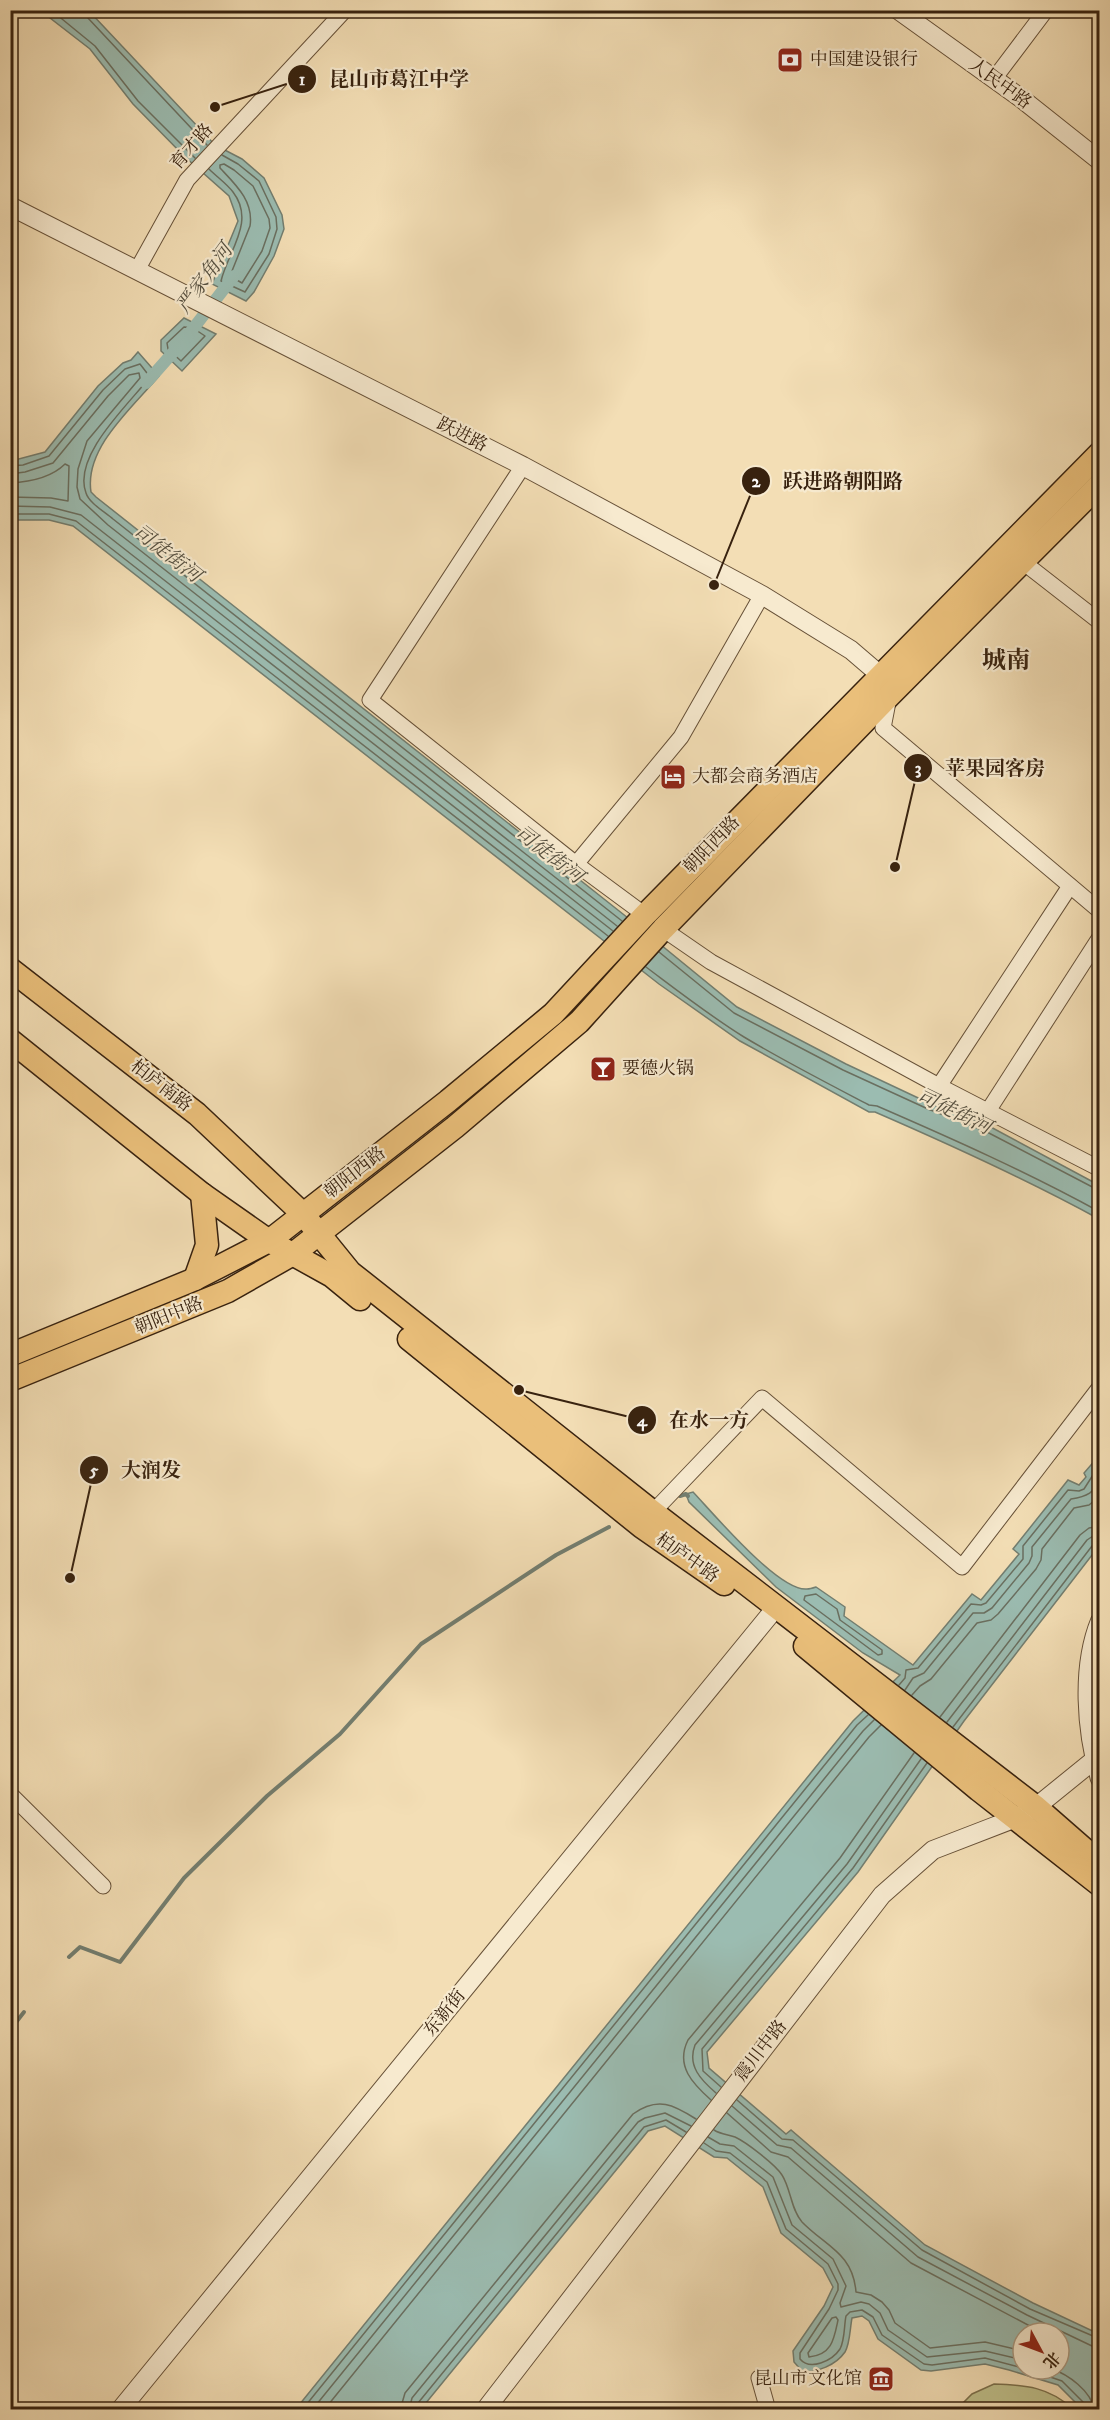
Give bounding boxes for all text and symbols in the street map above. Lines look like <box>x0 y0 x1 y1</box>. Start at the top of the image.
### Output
bank icon: 中国建设银行 <box>775 45 805 75</box>
place label: 中国建设银行 <box>810 49 918 71</box>
street label: 人民中路 <box>964 54 1036 114</box>
callout: 昆山市葛江中学 <box>287 60 481 98</box>
text: 昆山市葛江中学 <box>329 68 469 93</box>
text: 1 <box>299 69 306 91</box>
street label: 育才路 <box>166 119 218 175</box>
water label: 严家角河 <box>171 237 240 319</box>
street label: 跃进路 <box>433 413 491 457</box>
callout: 跃进路朝阳路 <box>741 462 915 500</box>
text: 跃进路朝阳路 <box>783 470 903 495</box>
text: 2 <box>752 471 762 493</box>
water label: 司徒街河 <box>128 520 209 590</box>
district label: 城南 <box>982 646 1030 676</box>
callout: 苹果园客房 <box>903 749 1057 787</box>
text: 苹果园客房 <box>945 757 1045 782</box>
text: 3 <box>915 758 922 780</box>
hotel icon: 大都会商务酒店 <box>658 762 688 792</box>
place label: 大都会商务酒店 <box>692 766 818 788</box>
street label: 朝阳西路 <box>679 811 745 879</box>
water label: 司徒街河 <box>510 821 591 891</box>
bar icon: 要德火锅 <box>588 1054 618 1084</box>
street label: 柏庐南路 <box>126 1055 196 1117</box>
place label: 要德火锅 <box>622 1058 694 1080</box>
water label: 司徒街河 <box>913 1083 998 1142</box>
street label: 朝阳西路 <box>320 1142 390 1204</box>
street label: 朝阳中路 <box>132 1292 206 1340</box>
callout: 在水一方 <box>627 1401 761 1439</box>
text: 在水一方 <box>669 1409 749 1434</box>
text: 4 <box>636 1410 648 1432</box>
callout: 大润发 <box>79 1451 193 1489</box>
text: 大润发 <box>121 1459 181 1484</box>
text: 5 <box>89 1460 99 1482</box>
street label: 柏庐中路 <box>651 1528 723 1588</box>
street label: 东新街 <box>419 1985 471 2041</box>
street label: 震川中路 <box>730 2016 792 2086</box>
north arrow <box>1011 2321 1071 2381</box>
text: 北 <box>1039 2348 1064 2373</box>
museum icon: 昆山市文化馆 <box>866 2364 896 2394</box>
place label: 昆山市文化馆 <box>754 2368 862 2390</box>

